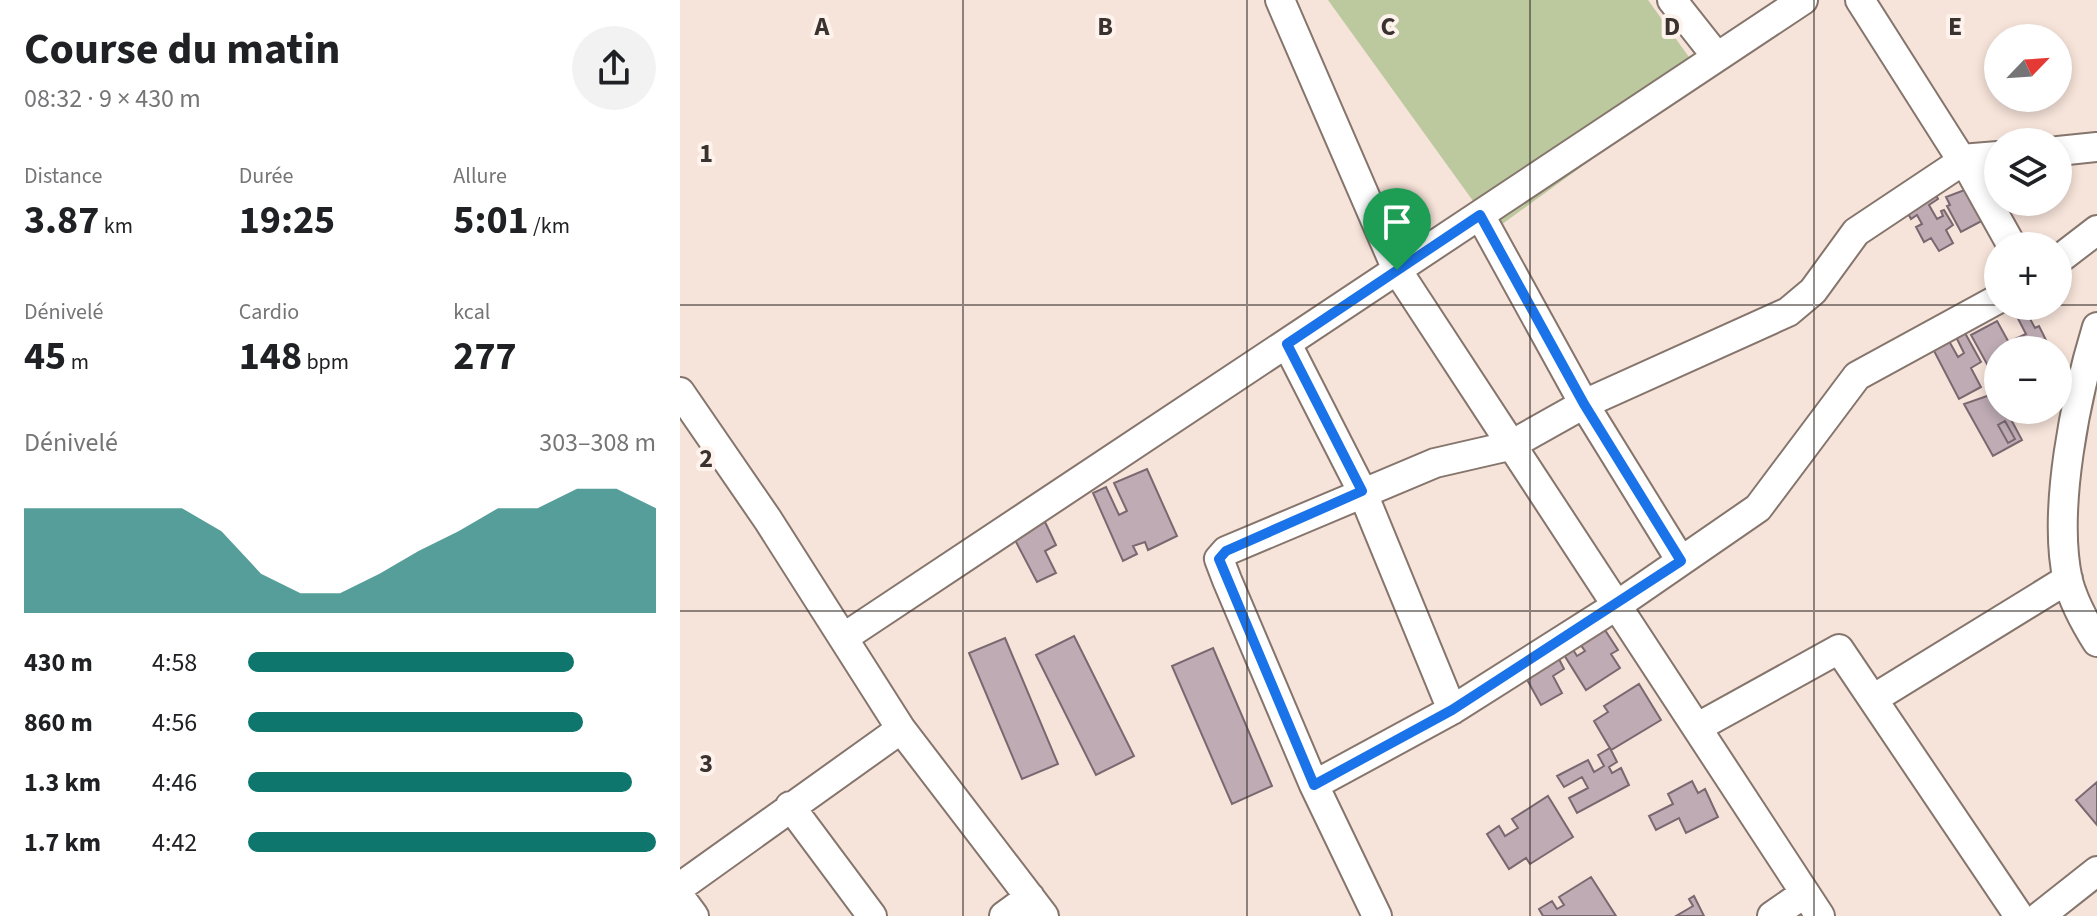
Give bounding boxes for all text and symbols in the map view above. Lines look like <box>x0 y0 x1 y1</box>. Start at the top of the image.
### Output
text: A <box>814 8 831 45</box>
text: B <box>1097 8 1113 45</box>
text: C <box>1380 8 1396 45</box>
text: D <box>1664 8 1680 45</box>
text: E <box>1948 8 1962 45</box>
text: Course du matin <box>24 18 341 81</box>
north arrow <box>1984 24 2072 112</box>
map controls <box>1984 24 2072 424</box>
button: share <box>572 26 656 110</box>
text: 08:32 · 9 × 430 m <box>24 80 201 117</box>
button: layers <box>1984 128 2072 216</box>
text: 1 <box>699 135 713 172</box>
text: Distance <box>24 160 102 192</box>
text: Durée <box>239 160 293 192</box>
text: Allure <box>453 160 507 192</box>
pin <box>1363 188 1431 270</box>
text: 3.87 <box>24 192 99 249</box>
text: 19:25 <box>239 192 335 249</box>
text: 5:01 <box>453 192 529 249</box>
icon: arrive <box>1375 200 1419 244</box>
text: km <box>99 210 133 242</box>
text: /km <box>529 210 570 242</box>
button: + <box>1984 232 2072 320</box>
text: Dénivelé <box>24 296 104 328</box>
text: Cardio <box>239 296 299 328</box>
text: kcal <box>453 296 490 328</box>
text: 45 <box>24 328 66 385</box>
text: 148 <box>239 328 302 385</box>
text: 277 <box>453 328 517 385</box>
button: − <box>1984 336 2072 424</box>
text: m <box>66 346 89 378</box>
text: bpm <box>302 346 349 378</box>
text: Dénivelé <box>24 424 118 461</box>
text: 303–308 m <box>539 424 656 461</box>
text: 2 <box>699 440 713 477</box>
text: 430 m <box>24 644 93 681</box>
text: 4:58 <box>152 644 197 681</box>
text: 860 m <box>24 704 93 741</box>
text: 4:56 <box>152 704 197 741</box>
text: 3 <box>699 745 713 782</box>
text: 1.3 km <box>24 764 101 801</box>
text: 4:46 <box>152 764 197 801</box>
text: 1.7 km <box>24 824 101 861</box>
text: 4:42 <box>152 824 197 861</box>

